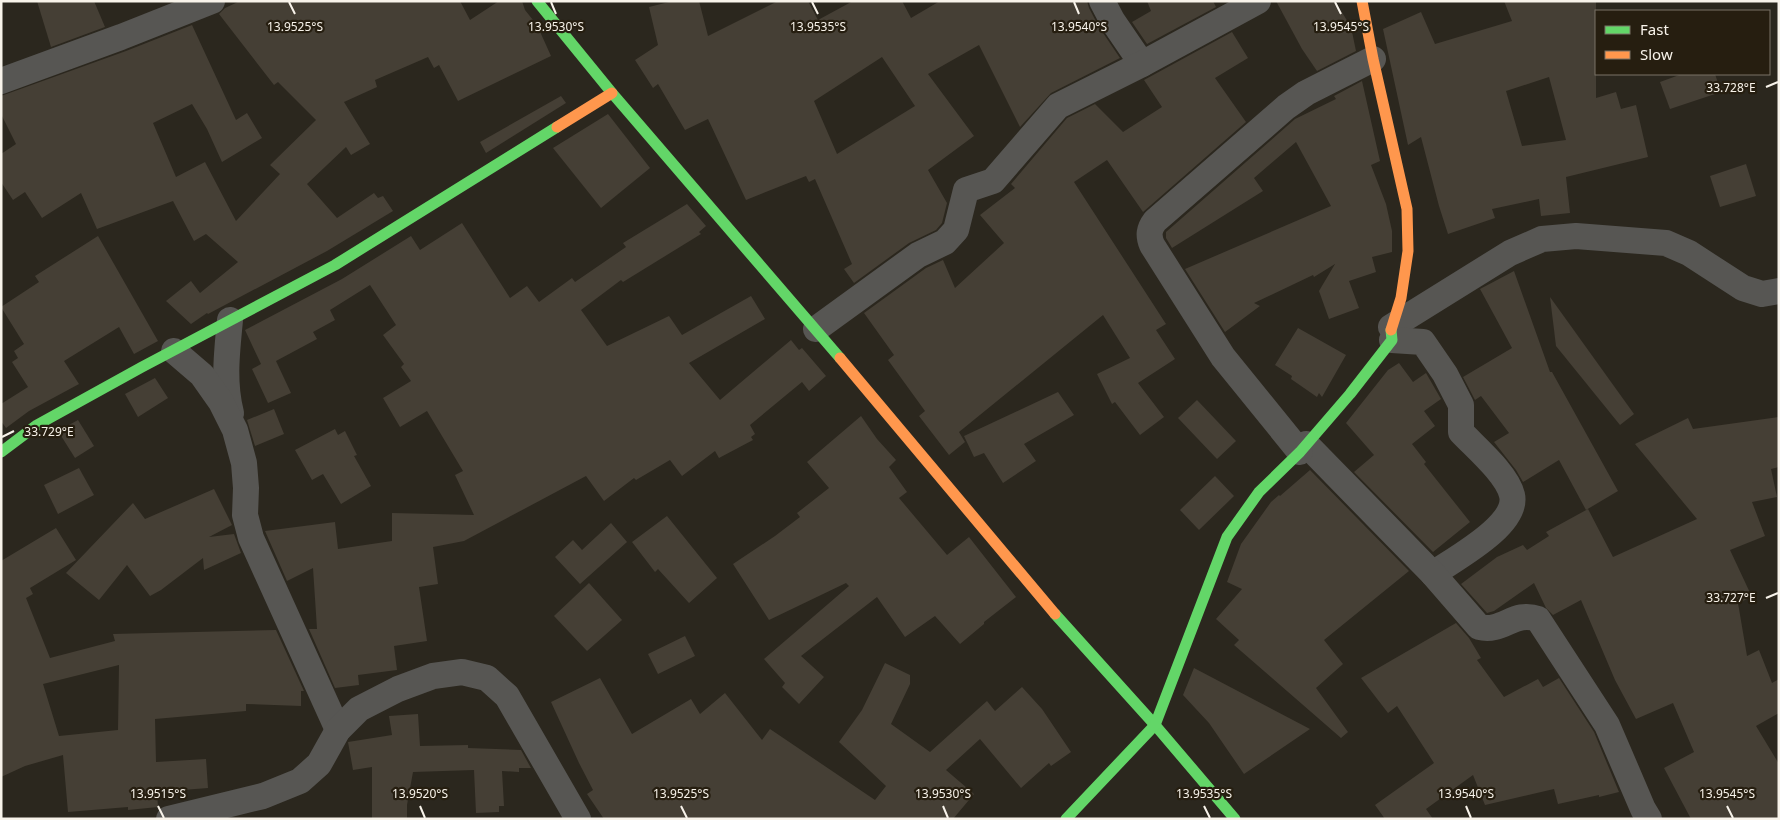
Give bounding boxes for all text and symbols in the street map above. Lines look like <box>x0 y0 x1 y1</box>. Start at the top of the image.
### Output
legend <box>1595 10 1770 75</box>
text: 13.9525°S <box>267 18 323 35</box>
text: 13.9530°S <box>528 18 584 35</box>
text: 13.9535°S <box>790 18 846 35</box>
text: 13.9540°S <box>1051 18 1107 35</box>
text: 13.9545°S <box>1313 18 1369 35</box>
text: Fast <box>1640 19 1669 39</box>
text: Slow <box>1640 44 1673 64</box>
text: 33.728°E <box>1706 79 1756 96</box>
text: 33.729°E <box>24 423 74 440</box>
text: 33.727°E <box>1706 589 1756 606</box>
text: 13.9515°S <box>130 785 186 802</box>
text: 13.9520°S <box>392 785 448 802</box>
text: 13.9525°S <box>653 785 709 802</box>
text: 13.9530°S <box>915 785 971 802</box>
text: 13.9535°S <box>1176 785 1232 802</box>
text: 13.9540°S <box>1438 785 1494 802</box>
text: 13.9545°S <box>1699 785 1755 802</box>

